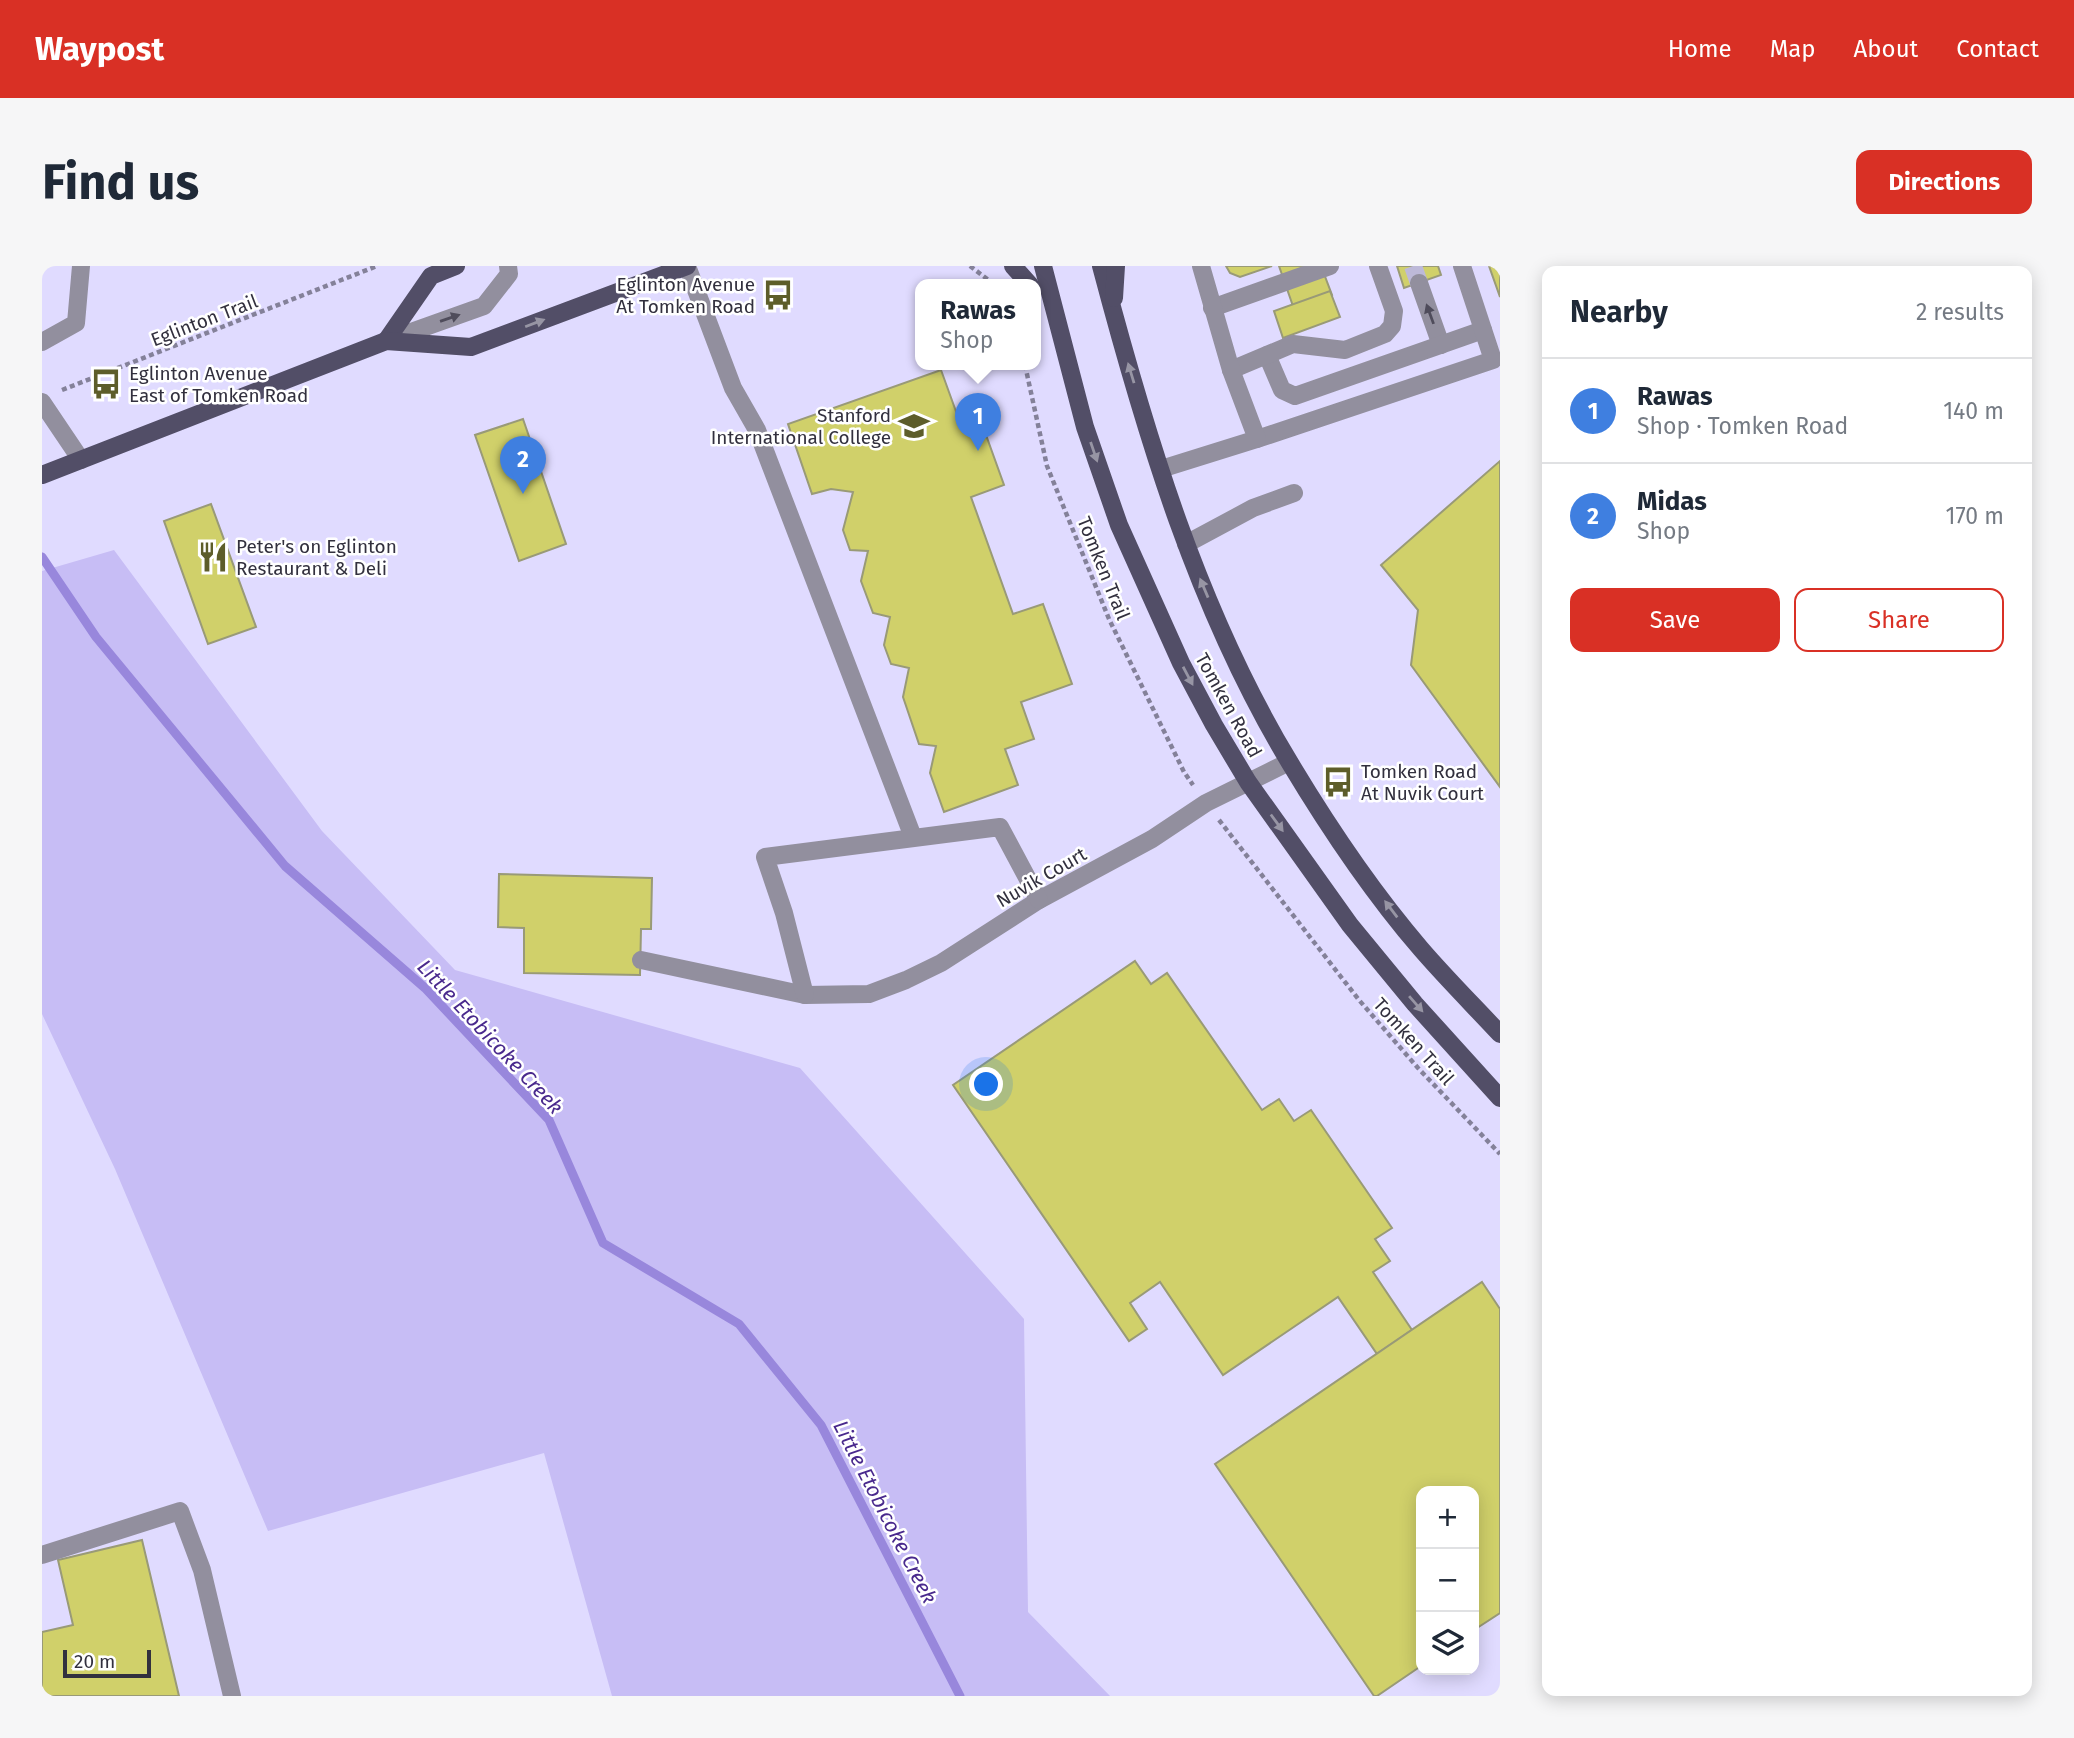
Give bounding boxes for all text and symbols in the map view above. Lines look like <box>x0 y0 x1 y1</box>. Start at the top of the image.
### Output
text: Waypost <box>35 29 164 69</box>
text: Home <box>1668 35 1732 63</box>
text: Map <box>1770 35 1816 63</box>
text: About <box>1854 35 1918 63</box>
text: Contact <box>1956 35 2039 63</box>
button: Directions <box>1856 150 2032 214</box>
text: Find us <box>42 153 199 212</box>
place label: Eglinton Avenue At Tomken Road <box>616 273 755 318</box>
bus stop icon: Eglinton Avenue At Tomken Road <box>761 278 795 312</box>
popup <box>915 279 1041 370</box>
street label: Eglinton Trail <box>147 289 261 351</box>
text: Nearby <box>1570 294 1668 330</box>
text: Rawas <box>940 295 1016 326</box>
text: 2 results <box>1916 298 2004 326</box>
one-way arrow <box>1424 303 1435 324</box>
one-way arrow <box>440 312 461 323</box>
one-way arrow <box>525 318 546 329</box>
text: Shop <box>940 326 993 354</box>
place label: Eglinton Avenue East of Tomken Road <box>129 362 308 407</box>
one-way arrow <box>1126 362 1136 383</box>
bus stop icon: Eglinton Avenue East of Tomken Road <box>89 367 123 401</box>
text: Rawas <box>1637 381 1713 412</box>
pin: 1 <box>955 393 1001 451</box>
text: 1 <box>1588 397 1598 425</box>
text: 140 m <box>1943 397 2004 425</box>
place label: Stanford International College <box>711 404 891 449</box>
school or university icon: Stanford International College <box>897 409 931 443</box>
text: Shop · Tomken Road <box>1637 412 1848 440</box>
pin: 2 <box>500 436 546 494</box>
one-way arrow <box>1089 442 1100 463</box>
text: Midas <box>1637 486 1707 517</box>
text: 2 <box>1587 502 1599 530</box>
text: 170 m <box>1945 502 2004 530</box>
street label: Tomken Trail <box>1072 513 1135 624</box>
text: Shop <box>1637 517 1690 545</box>
place label: Peter's on Eglinton Restaurant & Deli <box>236 535 397 580</box>
restaurant icon: Peter's on Eglinton Restaurant & Deli <box>196 540 230 574</box>
one-way arrow <box>1199 577 1210 598</box>
button: Save <box>1570 588 1780 652</box>
button: Share <box>1794 588 2004 652</box>
street label: Tomken Road <box>1190 649 1267 762</box>
one-way arrow <box>1182 666 1194 686</box>
place label: Tomken Road At Nuvik Court <box>1361 760 1484 805</box>
bus stop icon: Tomken Road At Nuvik Court <box>1321 765 1355 799</box>
one-way arrow <box>1270 814 1284 832</box>
street label: Nuvik Court <box>992 842 1090 912</box>
one-way arrow <box>1384 900 1398 918</box>
water label: Little Etobicoke Creek <box>412 954 568 1120</box>
street label: Tomken Trail <box>1368 993 1459 1090</box>
one-way arrow <box>1408 995 1424 1013</box>
your location <box>969 1067 1003 1101</box>
water label: Little Etobicoke Creek <box>828 1416 942 1608</box>
map controls <box>1416 1486 1479 1675</box>
button: + <box>1416 1486 1479 1549</box>
button: − <box>1416 1549 1479 1612</box>
button: layers <box>1416 1612 1479 1675</box>
scale bar <box>63 1647 150 1679</box>
text: 20 m <box>74 1650 115 1673</box>

